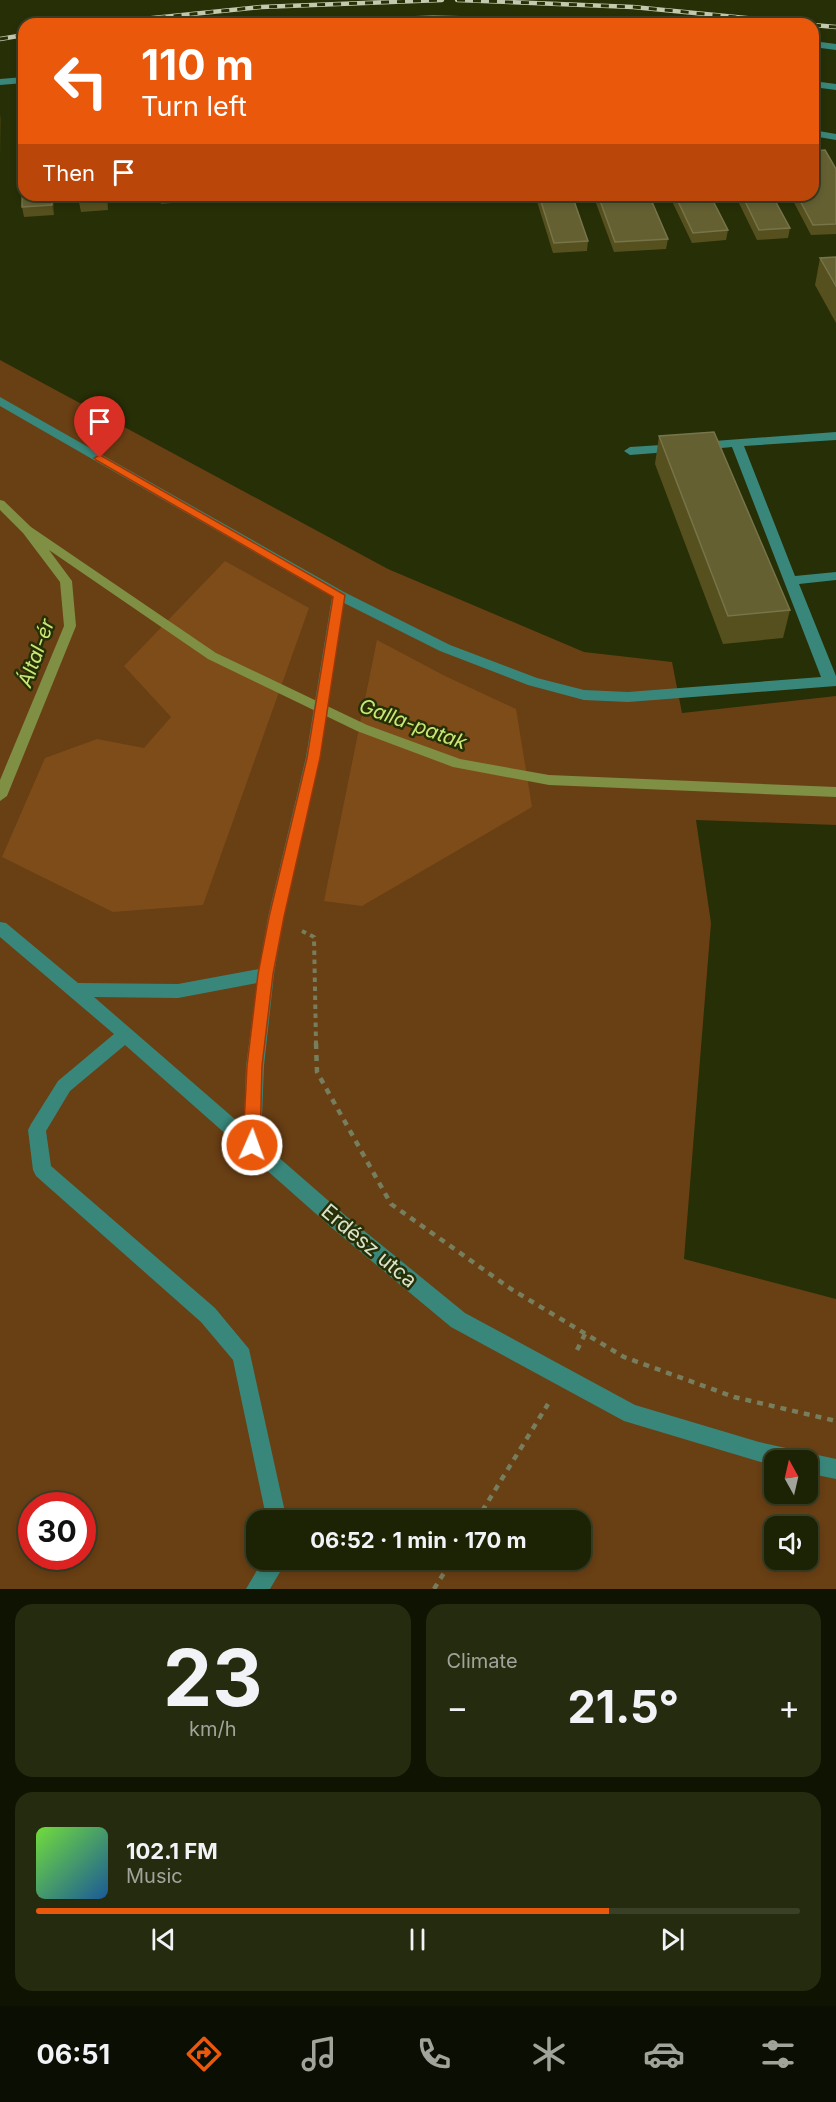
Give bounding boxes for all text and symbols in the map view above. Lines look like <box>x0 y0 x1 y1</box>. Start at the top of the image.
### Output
text: 110 m <box>141 39 254 90</box>
icon: left <box>42 42 120 120</box>
text: Turn left <box>141 90 247 123</box>
icon: arrive <box>107 156 140 189</box>
text: Then <box>42 160 95 186</box>
pin <box>74 396 125 458</box>
icon: arrive <box>83 405 116 438</box>
water label: Által-ér <box>12 615 60 691</box>
water label: Galla-patak <box>356 693 471 755</box>
position arrow <box>220 1113 284 1177</box>
street label: Erdész utca <box>316 1198 422 1293</box>
north arrow <box>764 1450 818 1504</box>
map controls <box>764 1450 818 1570</box>
speed limit sign: 30 <box>18 1492 96 1570</box>
button: sound <box>764 1516 818 1570</box>
text: 06:52 · 1 min · 170 m <box>310 1527 527 1553</box>
text: 23 <box>163 1630 262 1725</box>
text: Climate <box>447 1649 518 1673</box>
text: 21.5° <box>567 1679 679 1734</box>
text: − <box>447 1687 468 1727</box>
text: + <box>778 1687 800 1727</box>
text: km/h <box>189 1717 237 1741</box>
text: 102.1 FM <box>126 1838 218 1864</box>
text: Music <box>126 1864 183 1888</box>
icon: previous <box>147 1923 180 1956</box>
icon: pause <box>401 1923 434 1956</box>
icon: next <box>656 1923 689 1956</box>
icon: directions <box>183 2033 225 2075</box>
icon: music <box>298 2033 340 2075</box>
icon: phone <box>413 2033 455 2075</box>
icon: climate <box>528 2033 570 2075</box>
icon: car <box>643 2033 685 2075</box>
icon: filters <box>757 2033 799 2075</box>
text: 06:51 <box>36 2038 110 2071</box>

